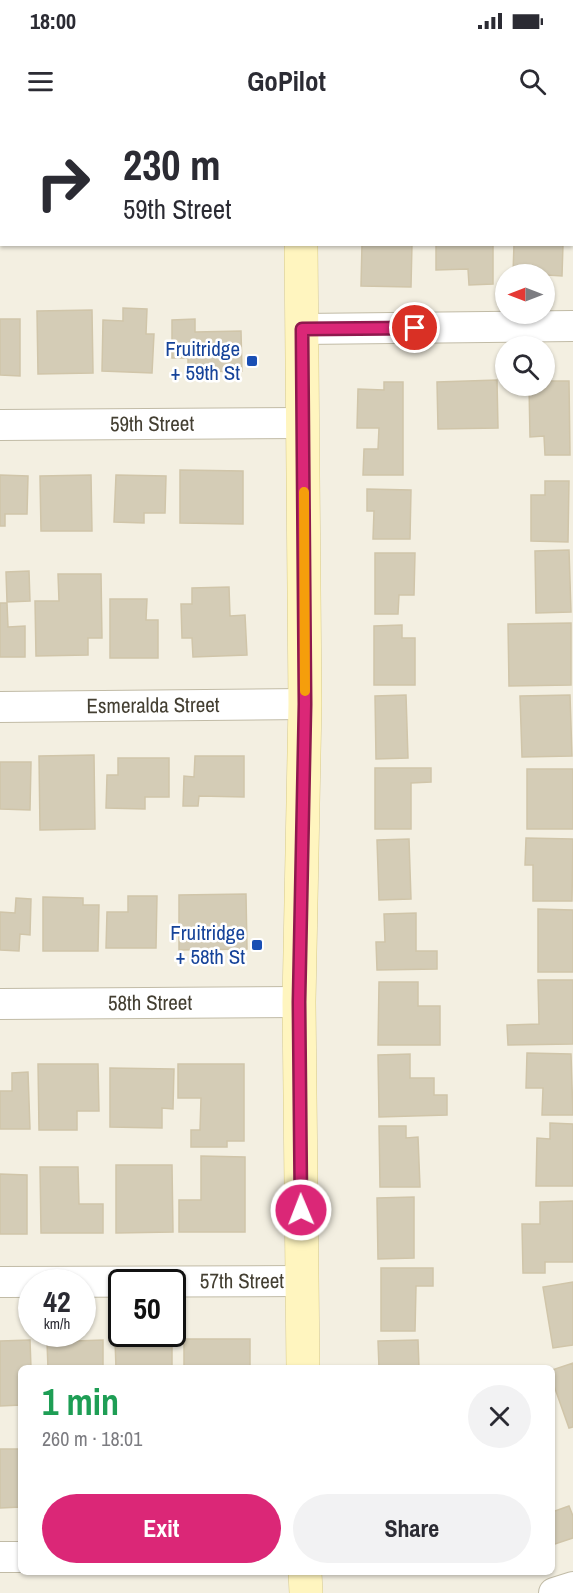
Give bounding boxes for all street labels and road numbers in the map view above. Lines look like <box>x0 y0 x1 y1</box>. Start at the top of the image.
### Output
street label: 59th Street <box>110 409 194 438</box>
street label: Esmeralda Street <box>86 690 220 720</box>
street label: 58th Street <box>108 988 192 1017</box>
street label: 57th Street <box>200 1266 284 1295</box>

